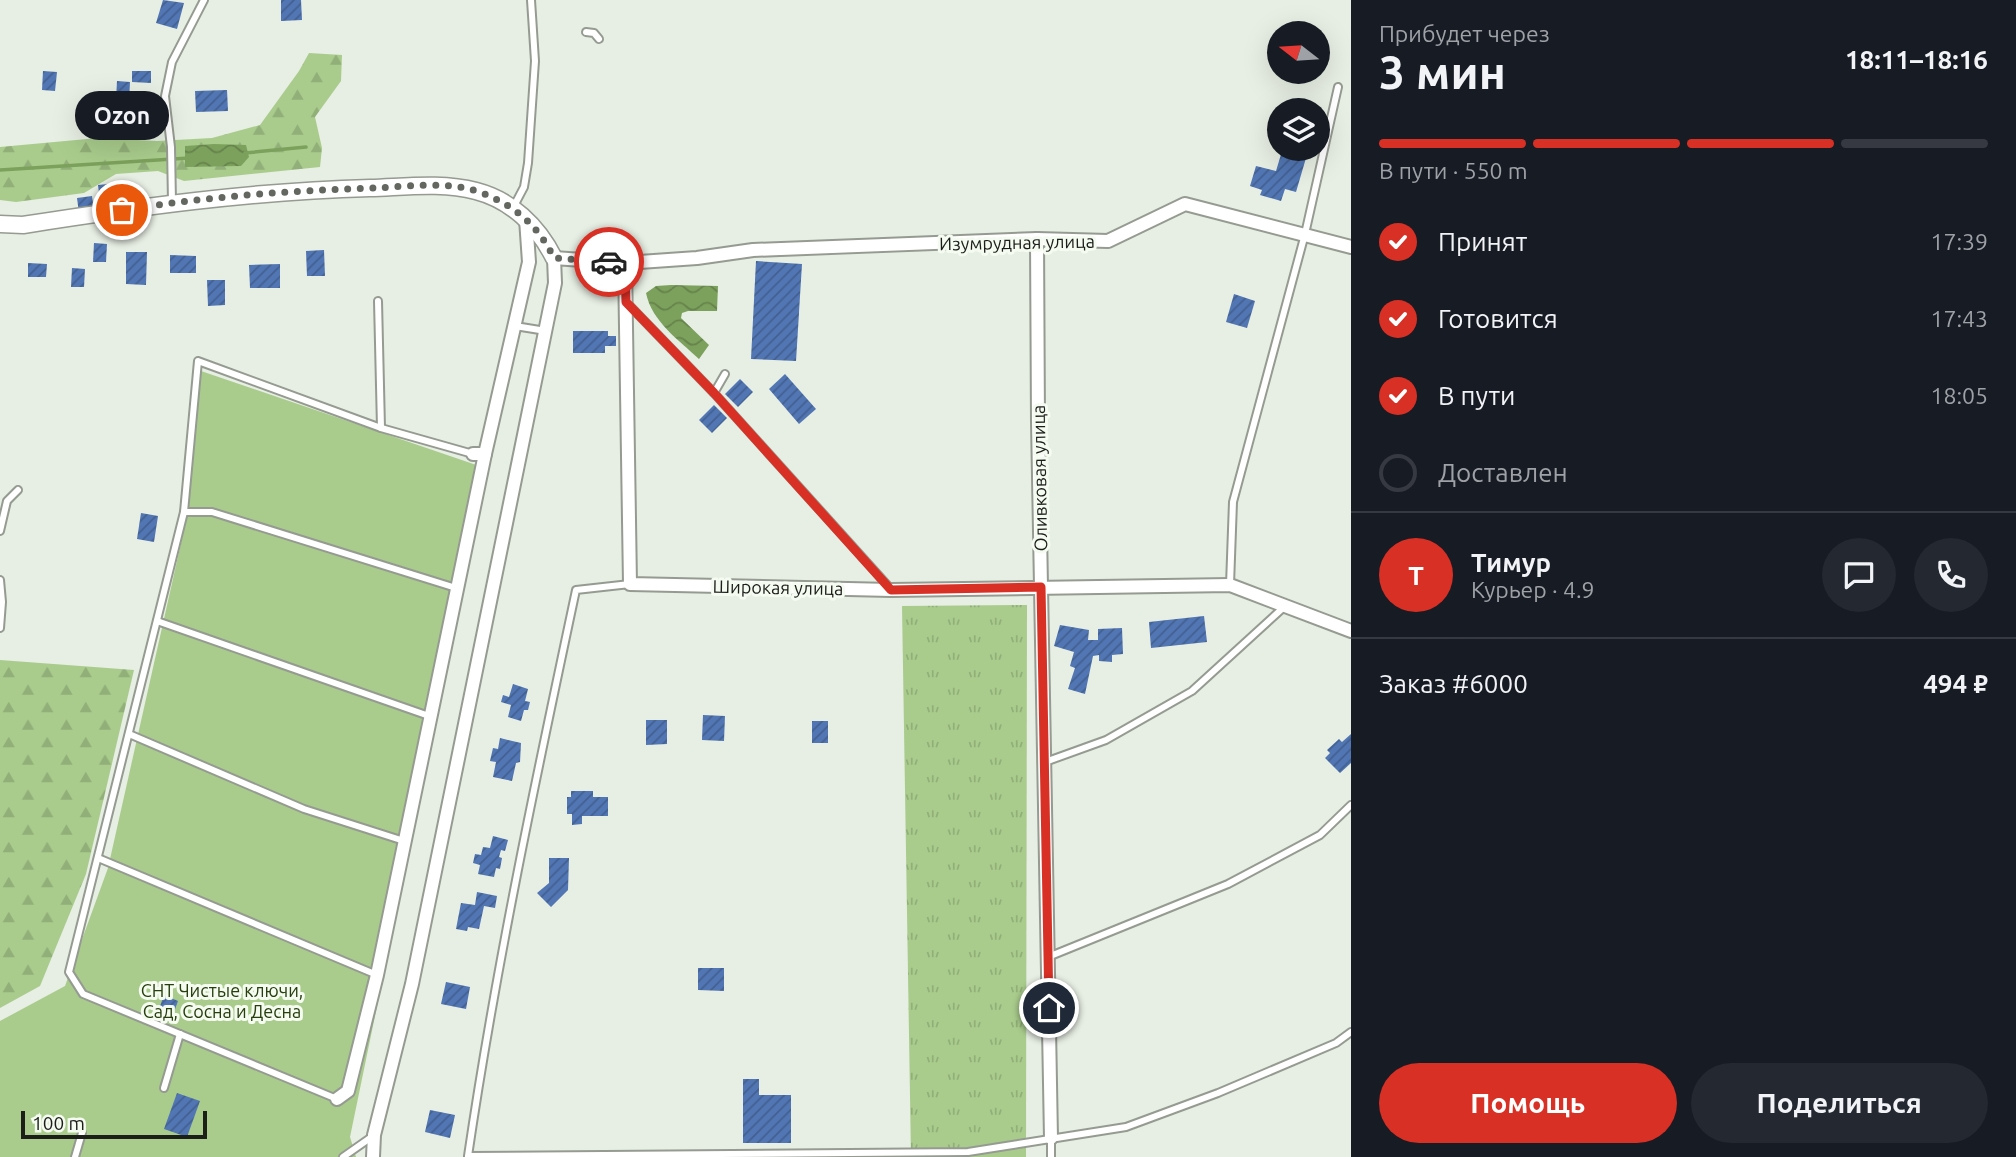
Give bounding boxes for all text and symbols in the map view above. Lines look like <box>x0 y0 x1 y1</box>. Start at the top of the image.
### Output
north arrow <box>1267 21 1330 84</box>
map controls <box>1267 21 1330 161</box>
text: Прибудет через <box>1379 21 1550 46</box>
text: 18:11–18:16 <box>1845 45 1988 74</box>
text: 3 мин <box>1379 46 1506 98</box>
callout: Ozon <box>75 91 169 140</box>
button: layers <box>1267 98 1330 161</box>
text: Ozon <box>94 103 150 128</box>
text: В пути · 550 m <box>1379 158 1528 183</box>
pin <box>92 180 152 240</box>
icon: bag <box>103 191 141 229</box>
icon: check <box>1379 223 1417 261</box>
courier <box>574 227 644 297</box>
text: Принят <box>1438 227 1527 256</box>
text: 17:39 <box>1930 229 1988 254</box>
street label: Изумрудная улица <box>939 231 1095 253</box>
icon: car <box>590 243 628 281</box>
icon: check <box>1379 300 1417 338</box>
text: Готовится <box>1438 304 1558 333</box>
text: 17:43 <box>1930 306 1988 331</box>
icon: check <box>1379 377 1417 415</box>
text: В пути <box>1438 381 1515 410</box>
text: 18:05 <box>1930 383 1988 408</box>
street label: Оливковая улица <box>1028 405 1050 551</box>
text: Доставлен <box>1438 458 1568 487</box>
button: chat <box>1822 538 1896 612</box>
button: phone <box>1914 538 1988 612</box>
text: Тимур <box>1471 548 1551 577</box>
text: Т <box>1408 561 1424 590</box>
street label: Широкая улица <box>712 576 844 598</box>
text: Курьер · 4.9 <box>1471 577 1595 602</box>
text: Заказ #6000 <box>1379 669 1528 698</box>
text: 494 ₽ <box>1923 669 1988 698</box>
pin <box>1019 978 1079 1038</box>
park label: СНТ Чистые ключи, Сад, Сосна и Десна <box>141 980 303 1021</box>
icon: home <box>1030 989 1068 1027</box>
button: Помощь <box>1379 1063 1677 1143</box>
button: Поделиться <box>1691 1063 1988 1143</box>
scale bar <box>21 1108 206 1140</box>
text: 100 m <box>32 1112 85 1134</box>

